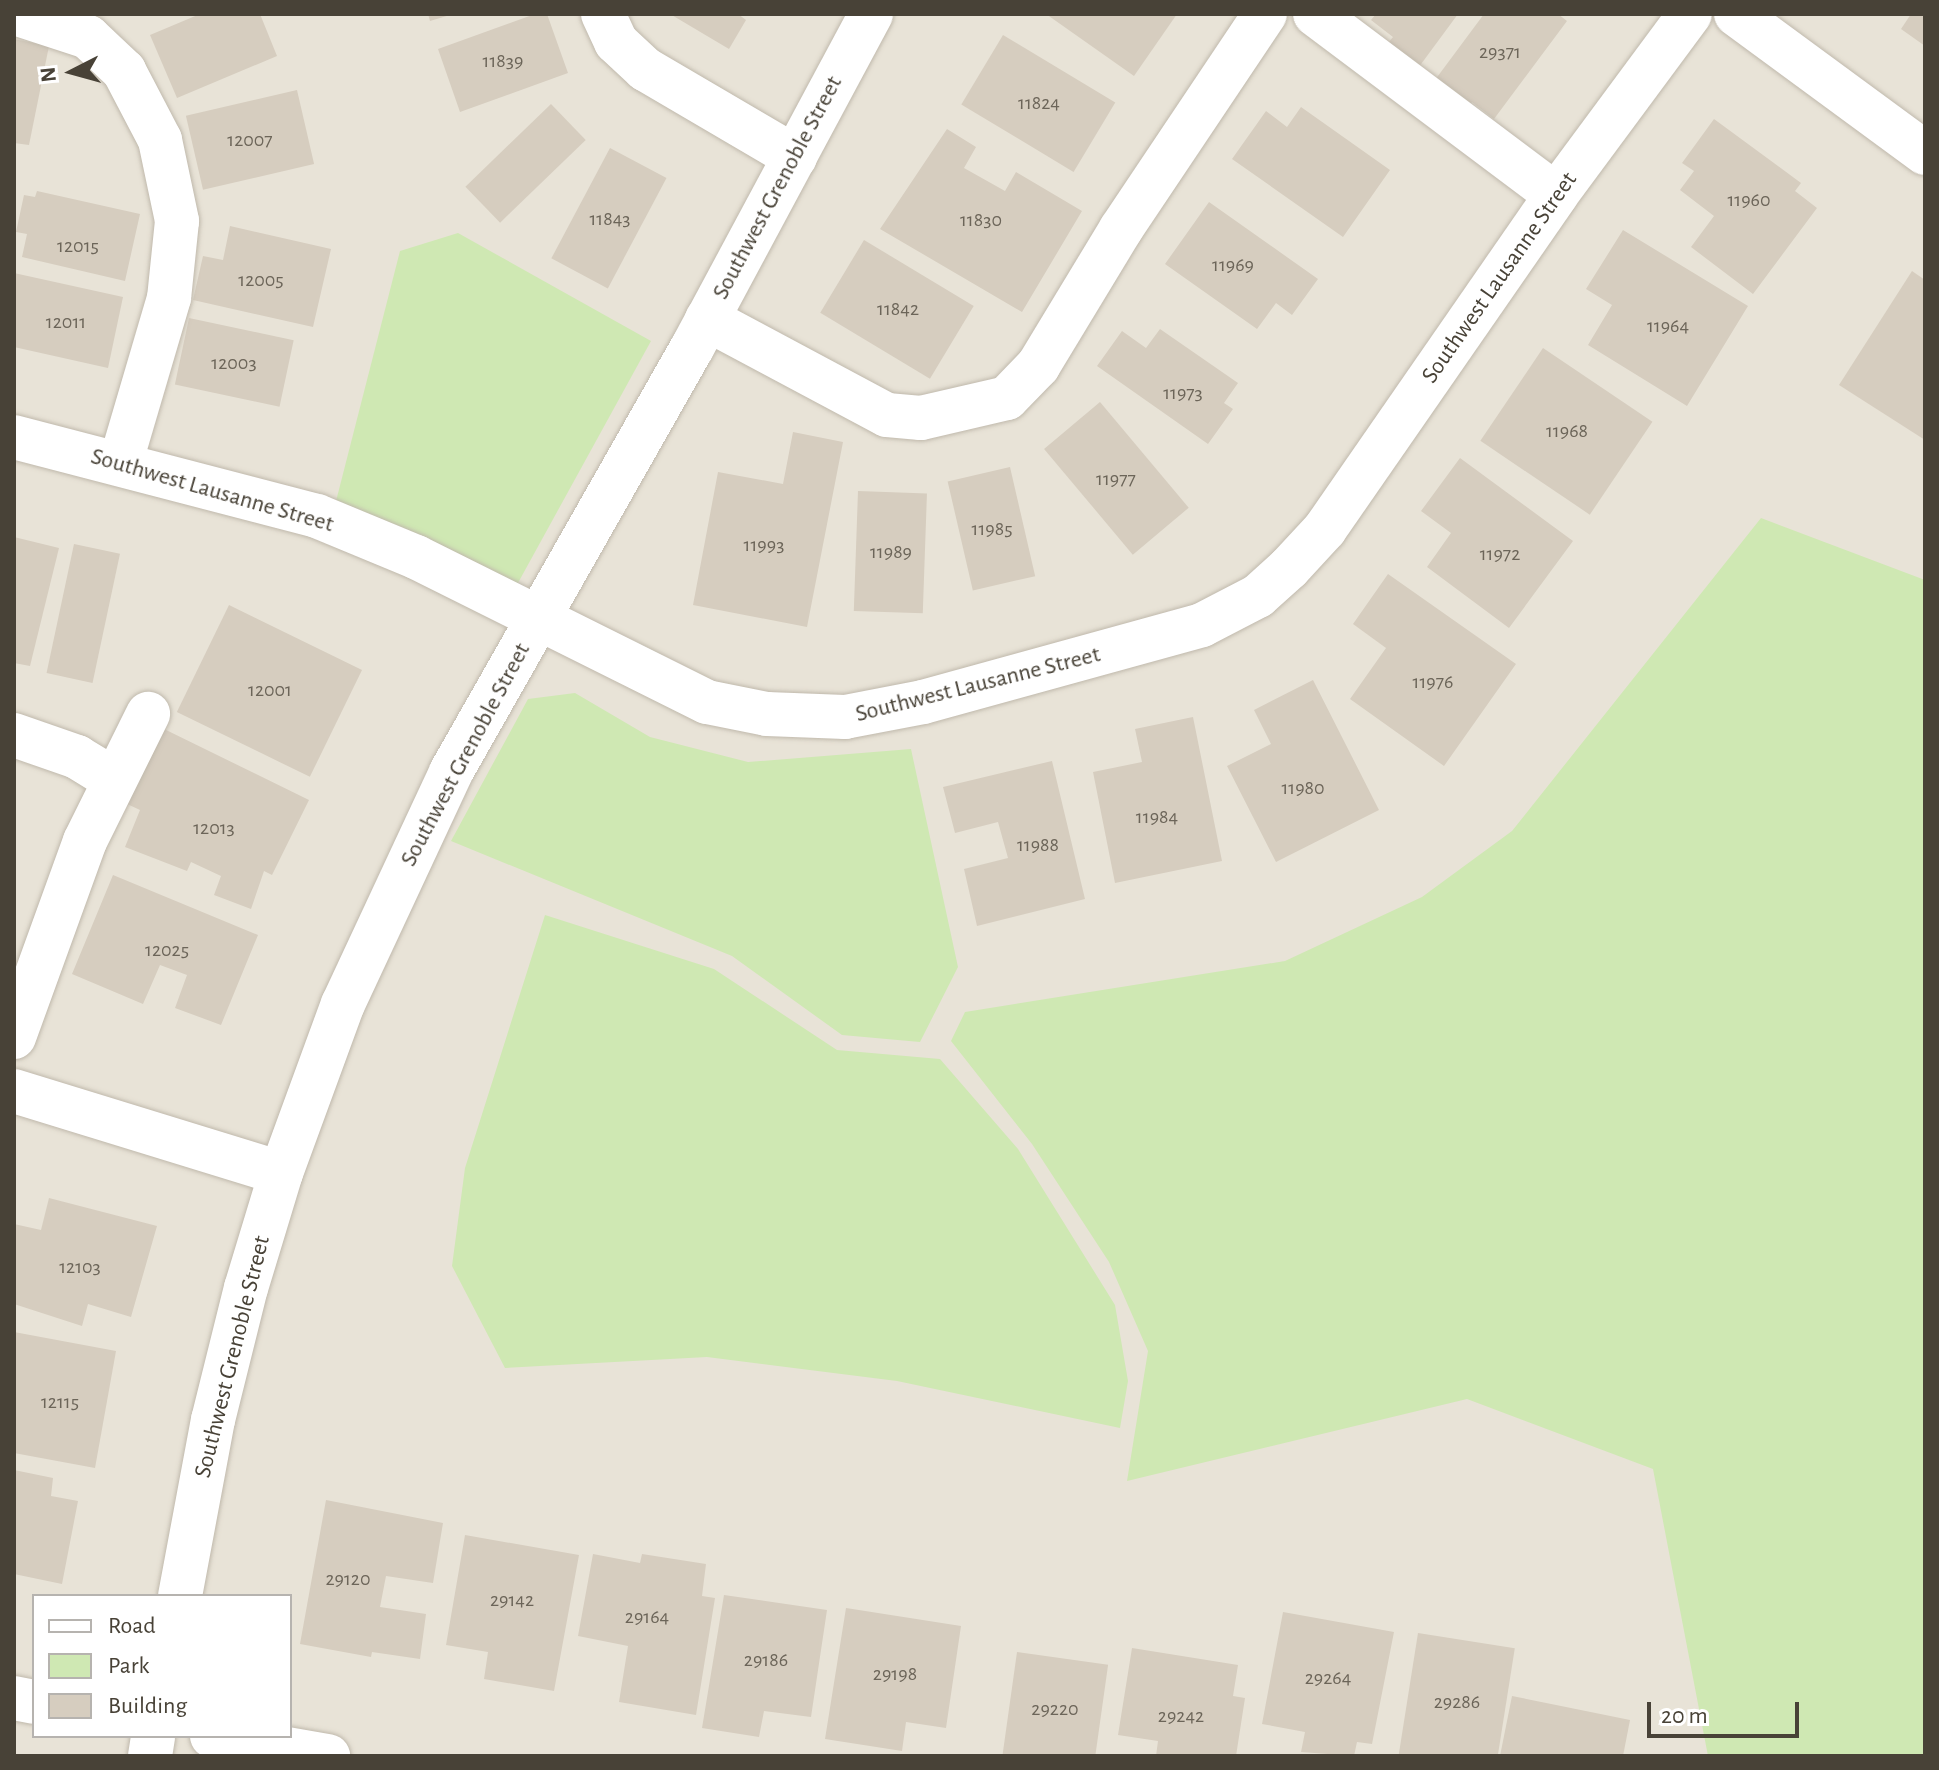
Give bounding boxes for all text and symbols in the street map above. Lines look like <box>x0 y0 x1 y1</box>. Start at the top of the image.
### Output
north arrow <box>32 32 112 112</box>
house number: 29371 <box>1479 40 1521 64</box>
house number: 11839 <box>483 49 523 73</box>
text: N <box>36 66 60 83</box>
street label: Southwest Grenoble Street <box>707 71 849 305</box>
house number: 11824 <box>1018 91 1060 115</box>
house number: 12007 <box>227 128 273 152</box>
street label: Southwest Lausanne Street <box>1416 167 1584 389</box>
house number: 11960 <box>1727 188 1771 212</box>
house number: 11843 <box>589 207 631 231</box>
house number: 11830 <box>960 208 1002 232</box>
house number: 12015 <box>57 234 99 258</box>
house number: 11969 <box>1212 253 1254 277</box>
house number: 12005 <box>238 268 284 292</box>
house number: 11842 <box>877 297 919 321</box>
house number: 12011 <box>46 310 86 334</box>
house number: 11964 <box>1647 314 1689 338</box>
house number: 12003 <box>211 351 257 375</box>
house number: 11973 <box>1163 381 1203 405</box>
house number: 11968 <box>1546 419 1588 443</box>
street label: Southwest Lausanne Street <box>87 443 337 539</box>
house number: 11977 <box>1096 467 1136 491</box>
house number: 11985 <box>972 517 1012 541</box>
house number: 11993 <box>744 533 784 557</box>
house number: 11989 <box>870 540 912 564</box>
house number: 11972 <box>1480 542 1520 566</box>
street label: Southwest Grenoble Street <box>395 638 537 872</box>
street label: Southwest Lausanne Street <box>853 641 1103 729</box>
house number: 11976 <box>1413 670 1453 694</box>
house number: 12001 <box>248 678 292 702</box>
house number: 11980 <box>1281 776 1325 800</box>
house number: 11984 <box>1136 805 1178 829</box>
house number: 12013 <box>193 816 235 840</box>
house number: 11988 <box>1017 833 1059 857</box>
house number: 12025 <box>145 938 189 962</box>
street label: Southwest Grenoble Street <box>189 1233 277 1481</box>
house number: 12103 <box>59 1255 101 1279</box>
house number: 12115 <box>41 1390 79 1414</box>
house number: 29120 <box>325 1567 371 1591</box>
house number: 29142 <box>490 1588 534 1612</box>
legend <box>32 1594 292 1738</box>
house number: 29164 <box>625 1605 669 1629</box>
text: Road <box>108 1614 156 1638</box>
house number: 29186 <box>744 1648 788 1672</box>
text: Park <box>108 1654 149 1678</box>
house number: 29198 <box>873 1662 917 1686</box>
house number: 29264 <box>1305 1666 1351 1690</box>
scale bar <box>1651 1686 1803 1736</box>
house number: 29286 <box>1434 1690 1480 1714</box>
text: Building <box>108 1694 187 1718</box>
house number: 29220 <box>1031 1697 1079 1721</box>
house number: 29242 <box>1158 1704 1204 1728</box>
text: 20 m <box>1661 1704 1708 1728</box>

